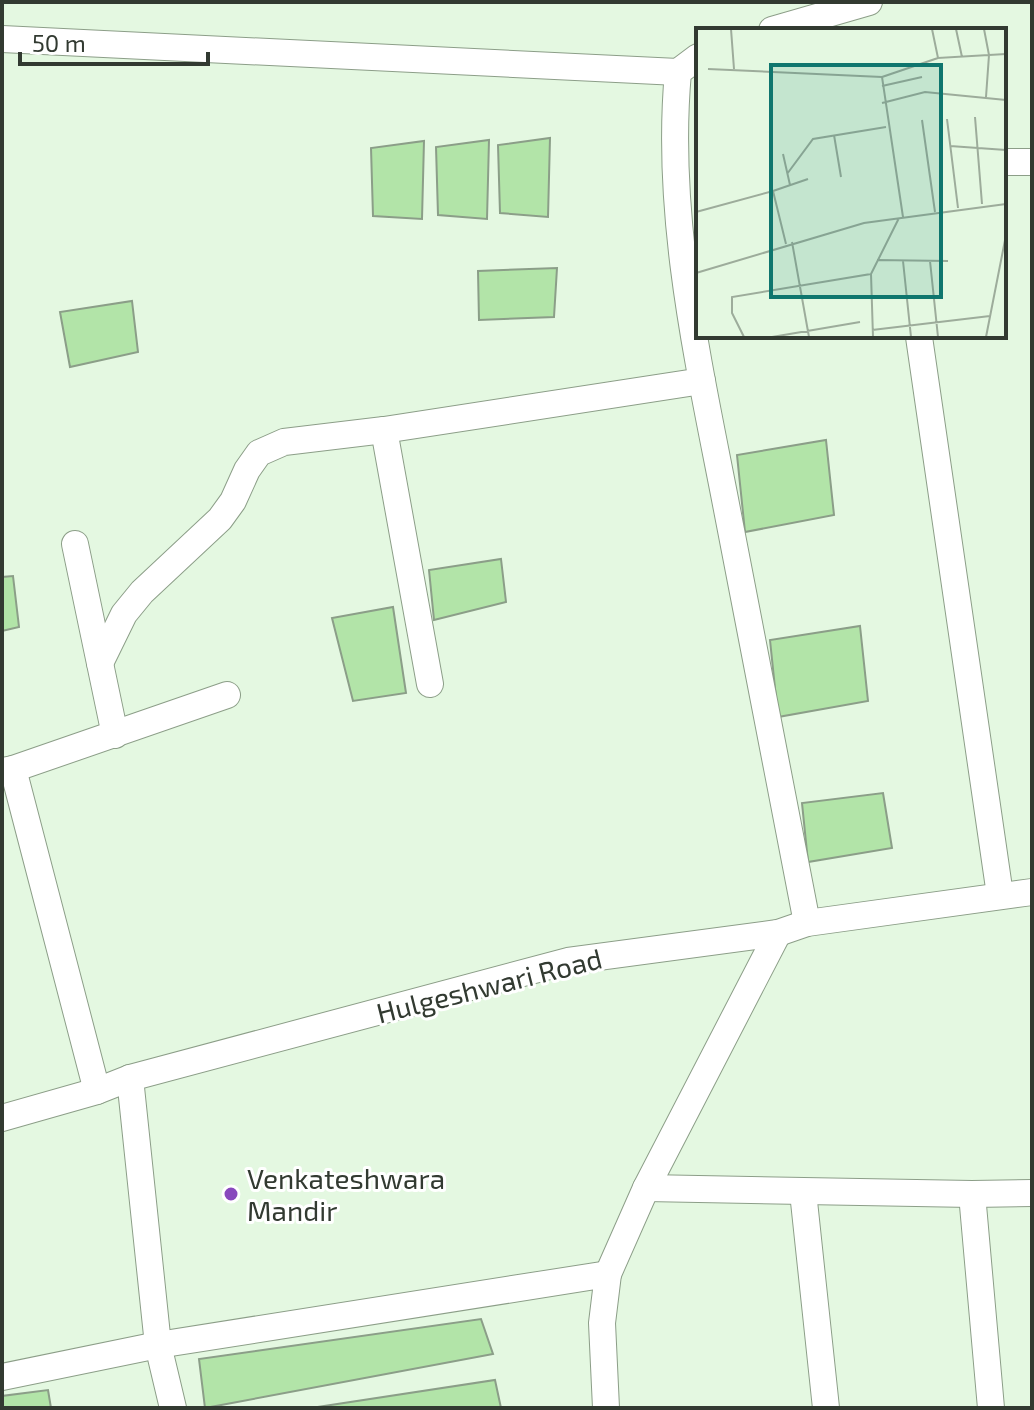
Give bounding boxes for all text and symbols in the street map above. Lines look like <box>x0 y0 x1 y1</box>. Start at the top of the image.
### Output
scale bar <box>20 16 208 66</box>
text: 50 m <box>32 28 86 57</box>
inset map <box>696 28 1006 338</box>
street label: Hulgeshwari Road <box>373 941 605 1029</box>
place label: Venkateshwara Mandir <box>247 1161 445 1227</box>
marker: Venkateshwara Mandir <box>222 1185 240 1203</box>

